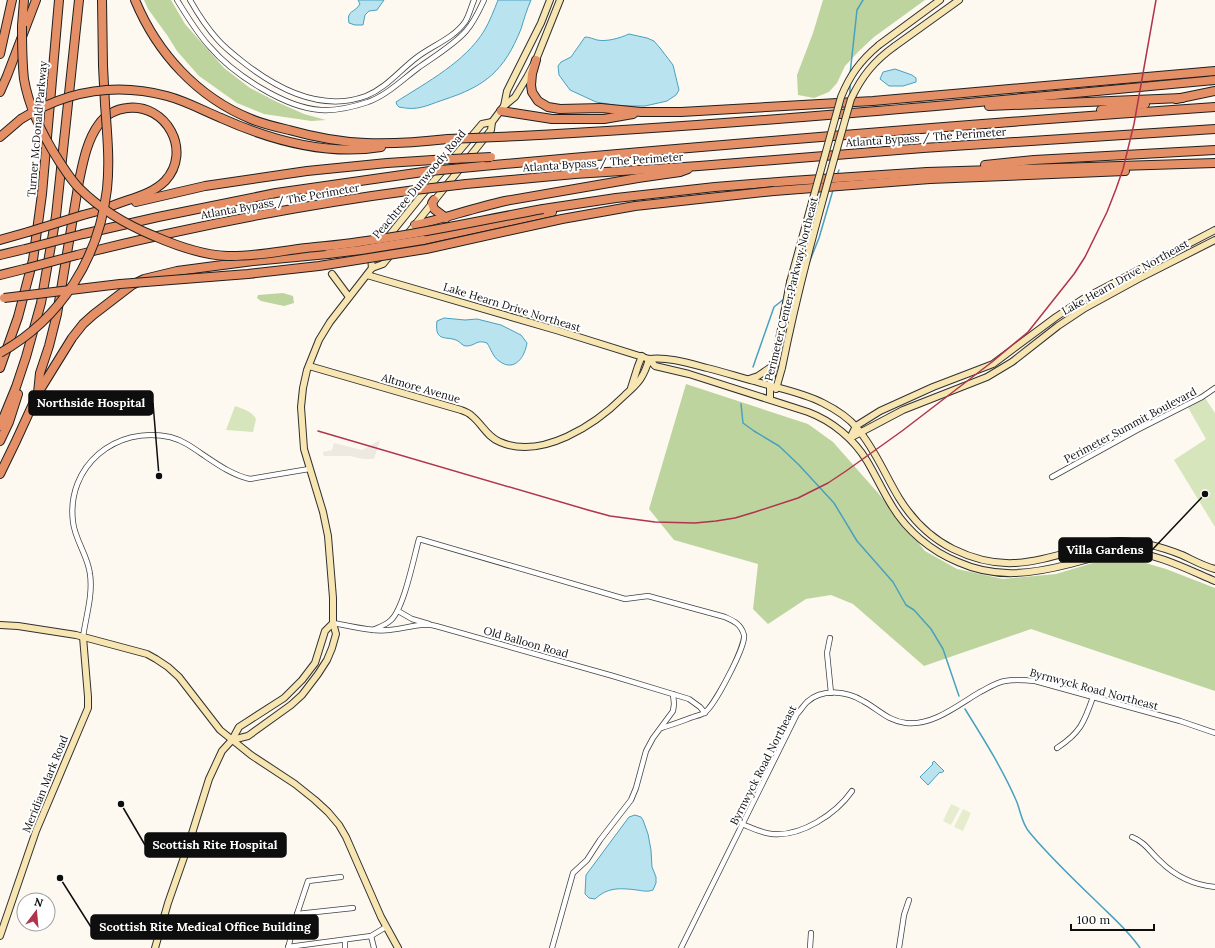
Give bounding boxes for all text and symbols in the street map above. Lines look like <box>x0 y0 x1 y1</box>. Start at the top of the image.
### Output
street label: Turner McDonald Parkway <box>24 60 50 198</box>
street label: Atlanta Bypass / The Perimeter <box>844 124 1007 151</box>
street label: Peachtree Dunwoody Road <box>369 126 469 241</box>
street label: Atlanta Bypass / The Perimeter <box>521 149 684 176</box>
street label: Atlanta Bypass / The Perimeter <box>199 180 361 223</box>
street label: Perimeter Center Parkway Northeast <box>761 195 821 383</box>
street label: Lake Hearn Drive Northeast <box>1059 236 1192 318</box>
street label: Lake Hearn Drive Northeast <box>442 279 583 335</box>
street label: Altmore Avenue <box>379 370 462 406</box>
street label: Perimeter Summit Boulevard <box>1061 384 1199 466</box>
callout: Northside Hospital <box>29 391 153 415</box>
text: Northside Hospital <box>37 395 145 410</box>
callout: Villa Gardens <box>1059 538 1152 562</box>
text: Villa Gardens <box>1066 542 1144 557</box>
street label: Old Balloon Road <box>482 623 570 661</box>
street label: Byrnwyck Road Northeast <box>1028 665 1161 713</box>
street label: Byrnwyck Road Northeast <box>727 702 800 827</box>
street label: Meridian Mark Road <box>19 733 71 835</box>
callout: Scottish Rite Hospital <box>145 833 286 857</box>
text: Scottish Rite Hospital <box>152 837 278 852</box>
north arrow <box>16 892 56 932</box>
text: N <box>33 894 45 910</box>
scale bar <box>1071 906 1154 932</box>
text: 100 m <box>1077 912 1110 927</box>
callout: Scottish Rite Medical Office Building <box>91 915 318 939</box>
text: Scottish Rite Medical Office Building <box>99 919 312 934</box>

